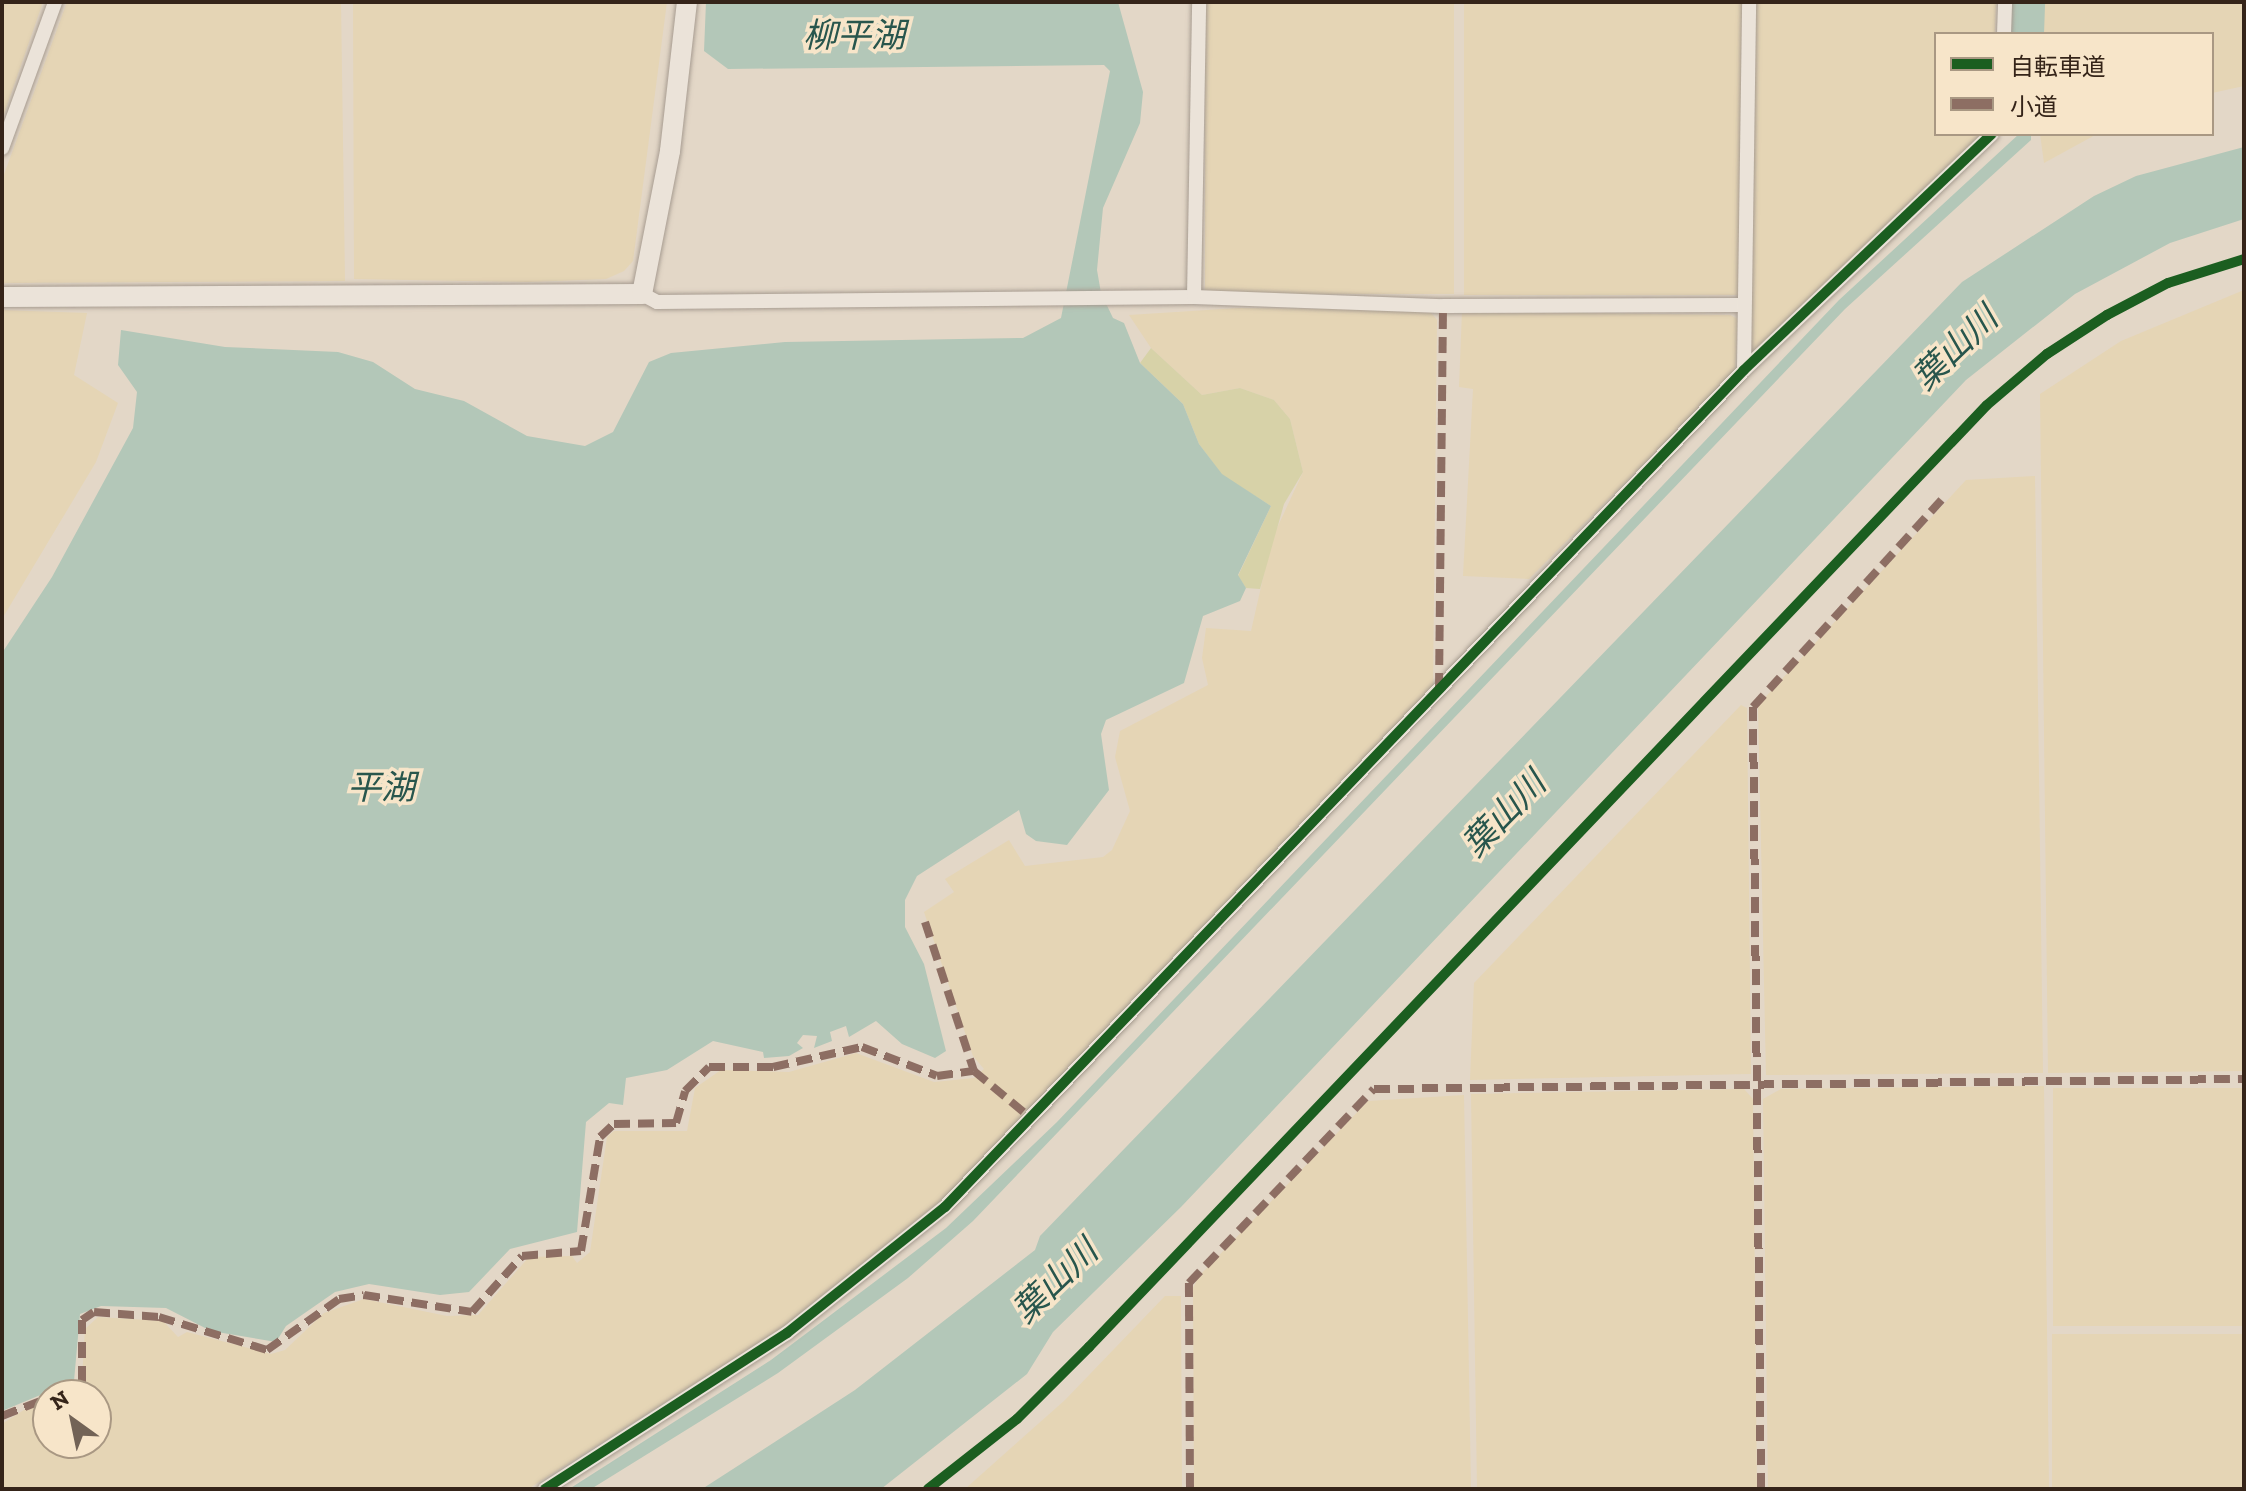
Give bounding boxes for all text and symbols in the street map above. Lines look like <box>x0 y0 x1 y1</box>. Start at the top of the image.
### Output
water label: 柳平湖 <box>803 16 905 56</box>
legend <box>1934 32 2214 136</box>
text: 自転車道 <box>2010 52 2106 81</box>
text: 小道 <box>2010 92 2058 121</box>
water label: 葉山川 <box>1904 298 2006 398</box>
water label: 葉山川 <box>1454 763 1554 865</box>
water label: 平湖 <box>347 768 415 808</box>
water label: 葉山川 <box>1004 1231 1106 1331</box>
north arrow <box>32 1379 112 1459</box>
text: N <box>45 1384 74 1416</box>

